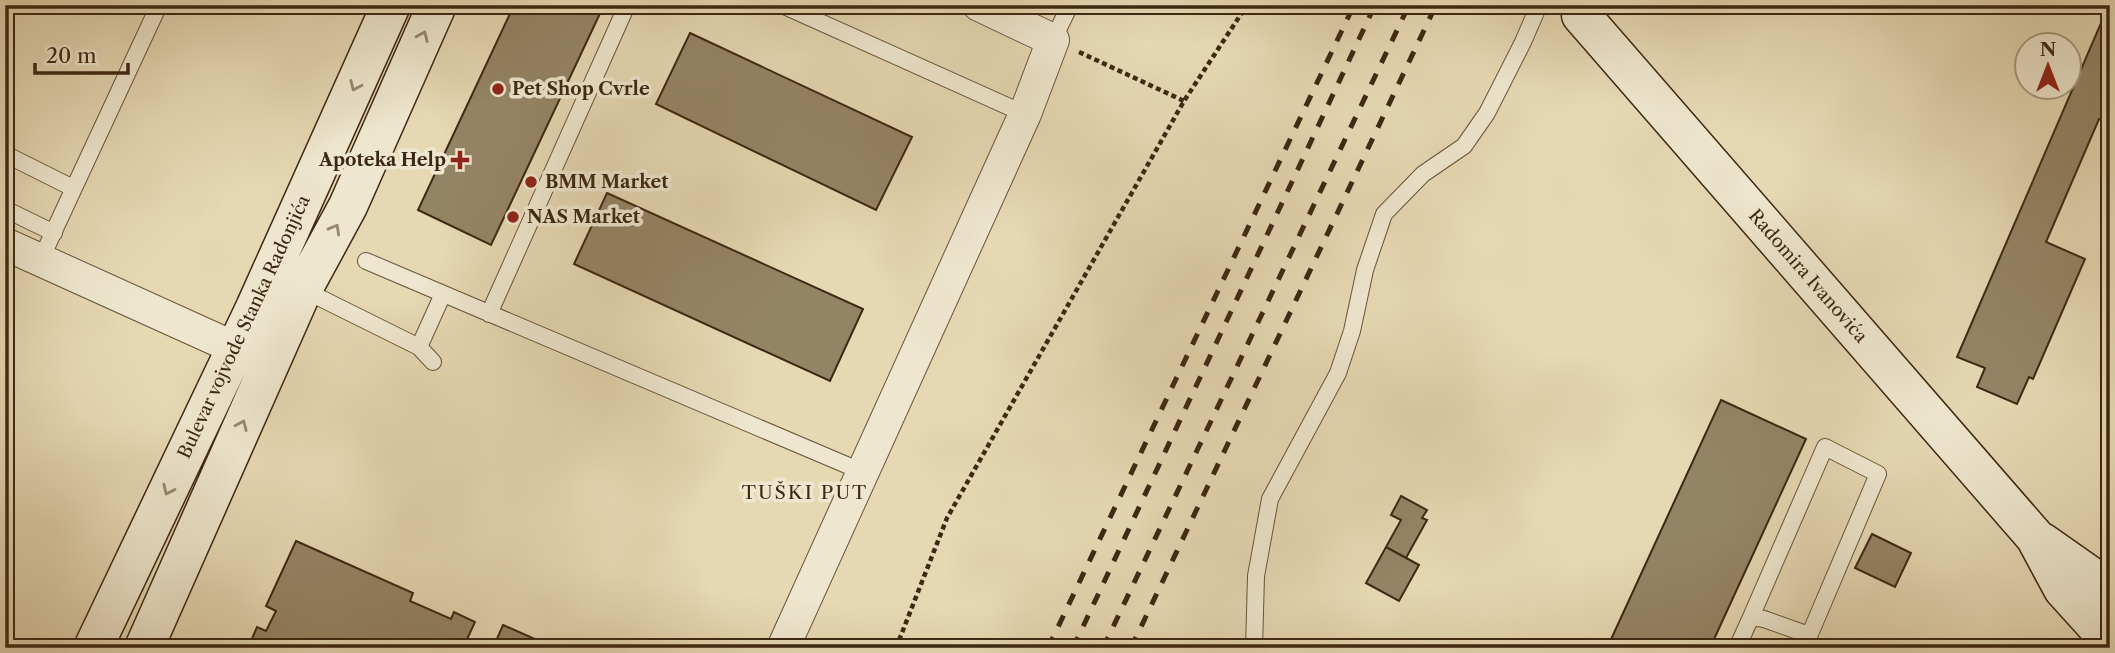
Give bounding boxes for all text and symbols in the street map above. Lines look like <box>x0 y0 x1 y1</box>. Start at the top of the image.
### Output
one-way arrow <box>415 31 429 43</box>
scale bar <box>35 32 128 76</box>
north arrow <box>2014 32 2084 102</box>
text: N <box>2040 38 2056 61</box>
text: 20 m <box>46 43 97 68</box>
one-way arrow <box>349 78 363 91</box>
place label: Pet Shop Cvrle <box>512 78 650 100</box>
marker: Pet Shop Cvrle <box>490 81 506 97</box>
place label: Apoteka Help <box>318 149 446 171</box>
marker: Apoteka Help <box>452 152 468 168</box>
place label: BMM Market <box>545 171 669 193</box>
marker: BMM Market <box>523 174 539 190</box>
street label: Bulevar vojvode Stanka Radonjića <box>173 191 315 462</box>
street label: Radomira Ivanovića <box>1744 205 1872 348</box>
place label: NAS Market <box>527 206 641 228</box>
marker: NAS Market <box>505 209 521 225</box>
one-way arrow <box>327 224 340 236</box>
one-way arrow <box>234 420 248 433</box>
district label: TUŠKI PUT <box>742 480 868 504</box>
one-way arrow <box>162 483 176 495</box>

